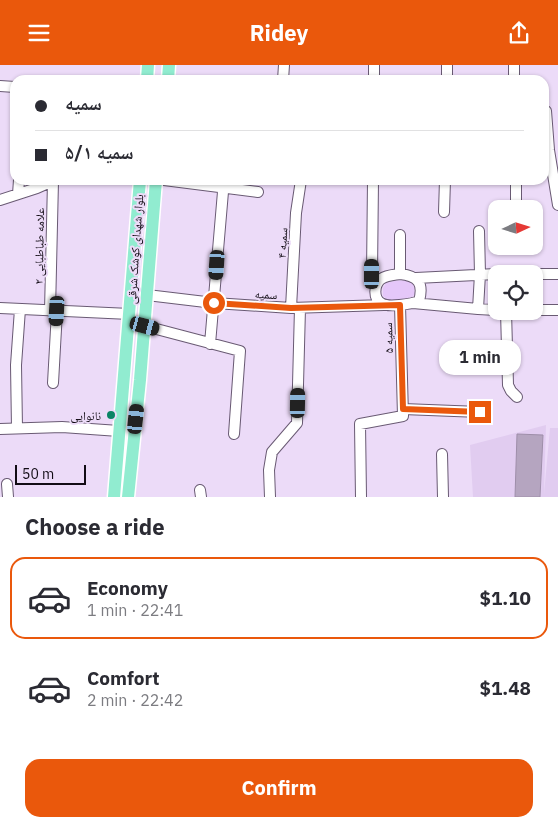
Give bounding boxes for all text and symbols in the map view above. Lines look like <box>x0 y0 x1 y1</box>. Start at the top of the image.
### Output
text: Ridey <box>250 18 308 47</box>
icon: menu <box>25 19 53 47</box>
icon: share <box>505 19 533 47</box>
text: سمیه <box>65 91 102 115</box>
text: سمیه ۵/۱ <box>65 140 134 164</box>
street label: بلوار شهدای کوشک شرقی <box>124 194 147 304</box>
north arrow <box>488 200 542 255</box>
map controls <box>488 200 543 320</box>
street label: علامه طباطبایی ۲ <box>31 208 48 284</box>
street label: سمیه ۴ <box>274 227 291 259</box>
car <box>208 250 225 280</box>
car <box>364 259 379 289</box>
button: locate <box>488 265 543 320</box>
street label: سمیه <box>254 286 278 302</box>
route start <box>203 292 225 314</box>
car <box>48 296 65 326</box>
car <box>128 315 161 337</box>
street label: سمیه ۵ <box>380 322 396 354</box>
callout: 1 min <box>439 339 521 375</box>
text: 1 min <box>459 347 501 367</box>
car <box>290 388 305 418</box>
route end <box>469 401 491 423</box>
car <box>126 403 145 435</box>
place label: نانوایی <box>71 408 101 423</box>
marker: نانوایی <box>105 409 117 421</box>
scale bar <box>15 462 86 485</box>
text: 50 m <box>22 465 54 483</box>
text: Choose a ride <box>25 512 165 541</box>
icon: car <box>27 576 72 621</box>
text: Economy <box>87 576 168 600</box>
text: $1.10 <box>479 586 531 610</box>
text: 1 min · 22:41 <box>87 600 183 620</box>
icon: car <box>27 666 72 711</box>
text: Comfort <box>87 666 160 690</box>
text: $1.48 <box>479 676 531 700</box>
text: 2 min · 22:42 <box>87 690 183 710</box>
button: Confirm <box>25 759 533 817</box>

